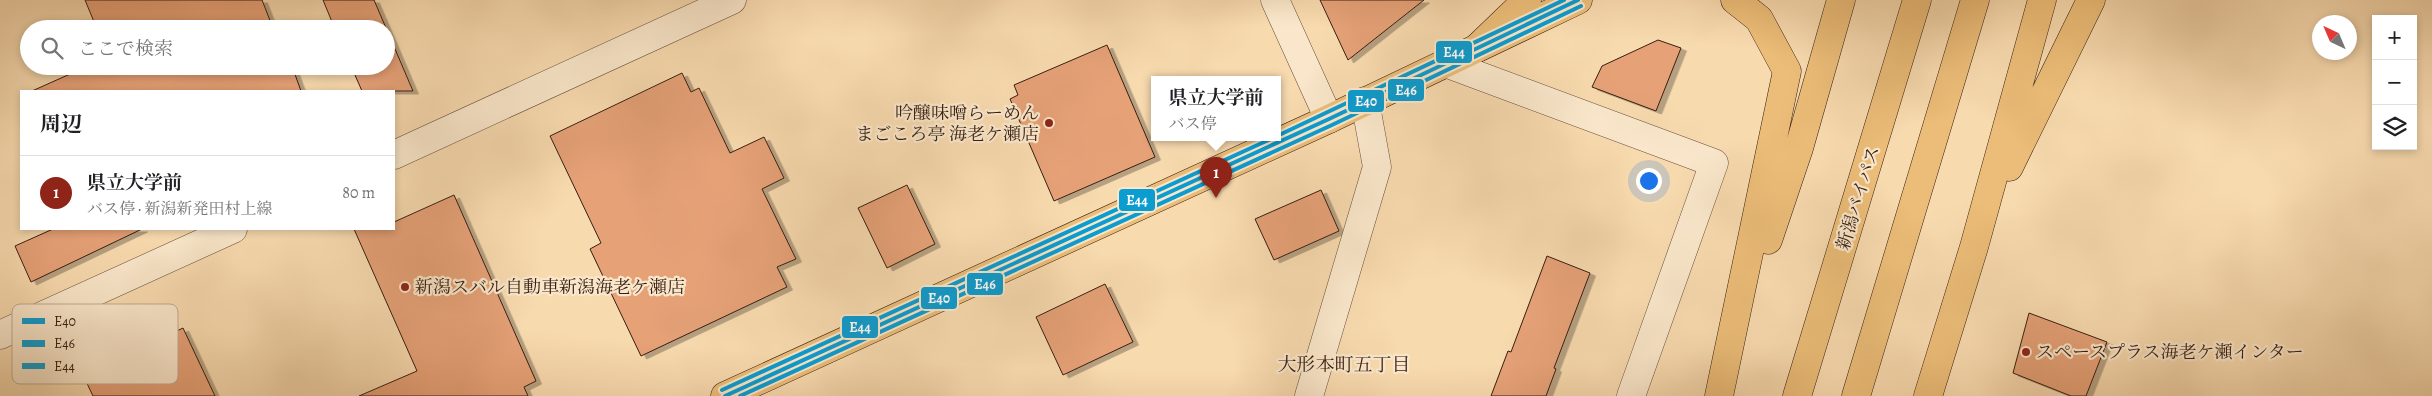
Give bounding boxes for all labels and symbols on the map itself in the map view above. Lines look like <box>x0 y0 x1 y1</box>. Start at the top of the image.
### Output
north arrow <box>2312 15 2357 60</box>
line badge: E44 <box>1435 40 1473 64</box>
text: E44 <box>1443 43 1465 62</box>
line badge: E46 <box>1387 78 1425 102</box>
text: E46 <box>1395 81 1417 100</box>
line badge: E40 <box>1347 89 1385 113</box>
text: E40 <box>1355 92 1377 111</box>
place label: 吟醸味噌らーめん まごころ亭 海老ケ瀬店 <box>855 101 1039 146</box>
marker: 吟醸味噌らーめん まごころ亭 海老ケ瀬店 <box>1043 117 1055 129</box>
street label: 新潟バイパス <box>1831 143 1885 253</box>
pin: 1 <box>1200 157 1232 198</box>
your location <box>1636 168 1662 194</box>
line badge: E44 <box>1118 188 1156 212</box>
text: E44 <box>1126 191 1148 210</box>
line badge: E46 <box>966 272 1004 296</box>
place label: 新潟スバル自動車新潟海老ケ瀬店 <box>415 275 685 299</box>
text: E46 <box>974 275 996 294</box>
marker: 新潟スバル自動車新潟海老ケ瀬店 <box>399 281 411 293</box>
line badge: E40 <box>920 286 958 310</box>
text: E40 <box>928 289 950 308</box>
legend <box>12 304 178 384</box>
text: E40 <box>54 312 76 331</box>
line badge: E44 <box>841 315 879 339</box>
text: E44 <box>849 318 871 337</box>
text: E46 <box>54 334 75 353</box>
place label: スペースプラス海老ケ瀬インター <box>2036 340 2304 364</box>
marker: スペースプラス海老ケ瀬インター <box>2020 346 2032 358</box>
district label: 大形本町五丁目 <box>1277 352 1411 378</box>
text: E44 <box>54 357 75 376</box>

